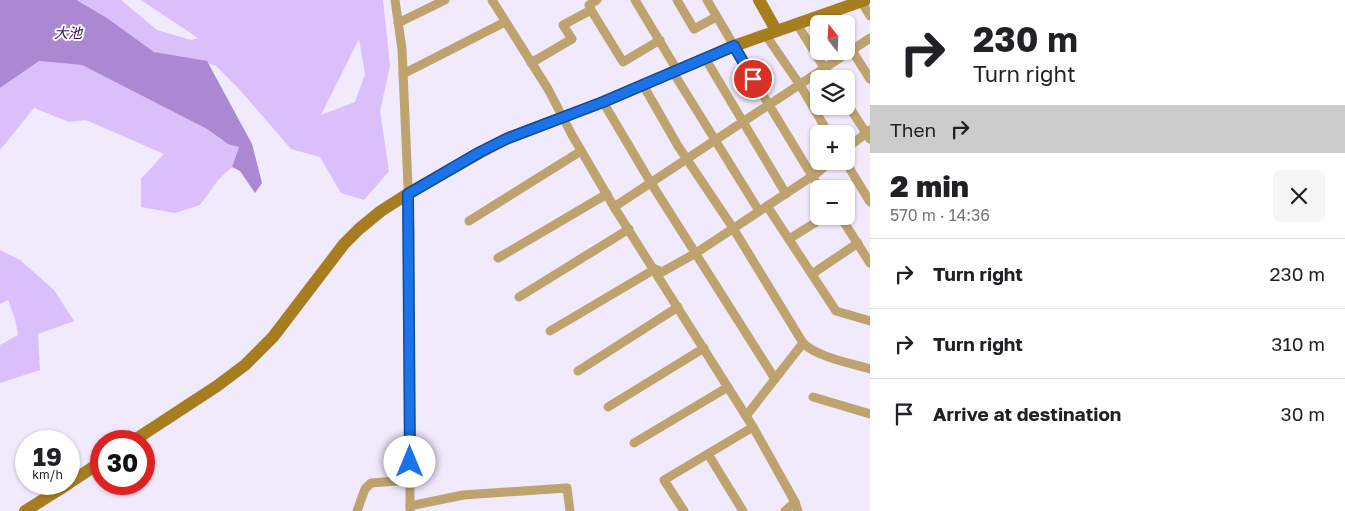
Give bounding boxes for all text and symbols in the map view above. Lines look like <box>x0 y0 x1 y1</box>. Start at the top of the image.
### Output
north arrow <box>810 15 855 60</box>
map controls <box>810 15 855 225</box>
text: 230 m <box>973 18 1078 60</box>
icon: right <box>890 20 955 85</box>
water label: 大池 <box>54 24 84 41</box>
pin <box>732 58 774 100</box>
text: Turn right <box>973 60 1076 87</box>
icon: arrive <box>739 65 767 93</box>
button: layers <box>810 70 855 115</box>
icon: right <box>946 115 974 143</box>
text: Then <box>890 118 936 141</box>
button: + <box>810 125 855 170</box>
text: 2 min <box>890 168 969 204</box>
button: close <box>1273 170 1325 222</box>
button: − <box>810 180 855 225</box>
text: 570 m · 14:36 <box>890 205 990 225</box>
icon: right <box>890 260 918 288</box>
text: Turn right <box>933 262 1023 285</box>
text: 230 m <box>1270 262 1325 285</box>
icon: right <box>890 330 918 358</box>
text: Turn right <box>933 332 1023 355</box>
text: 310 m <box>1271 332 1325 355</box>
icon: arrive <box>890 400 918 428</box>
text: Arrive at destination <box>933 402 1121 425</box>
text: 30 m <box>1281 402 1325 425</box>
speed limit sign: 30 <box>90 430 155 495</box>
position arrow <box>383 435 435 487</box>
text: 19 <box>33 441 62 472</box>
text: km/h <box>32 467 63 482</box>

